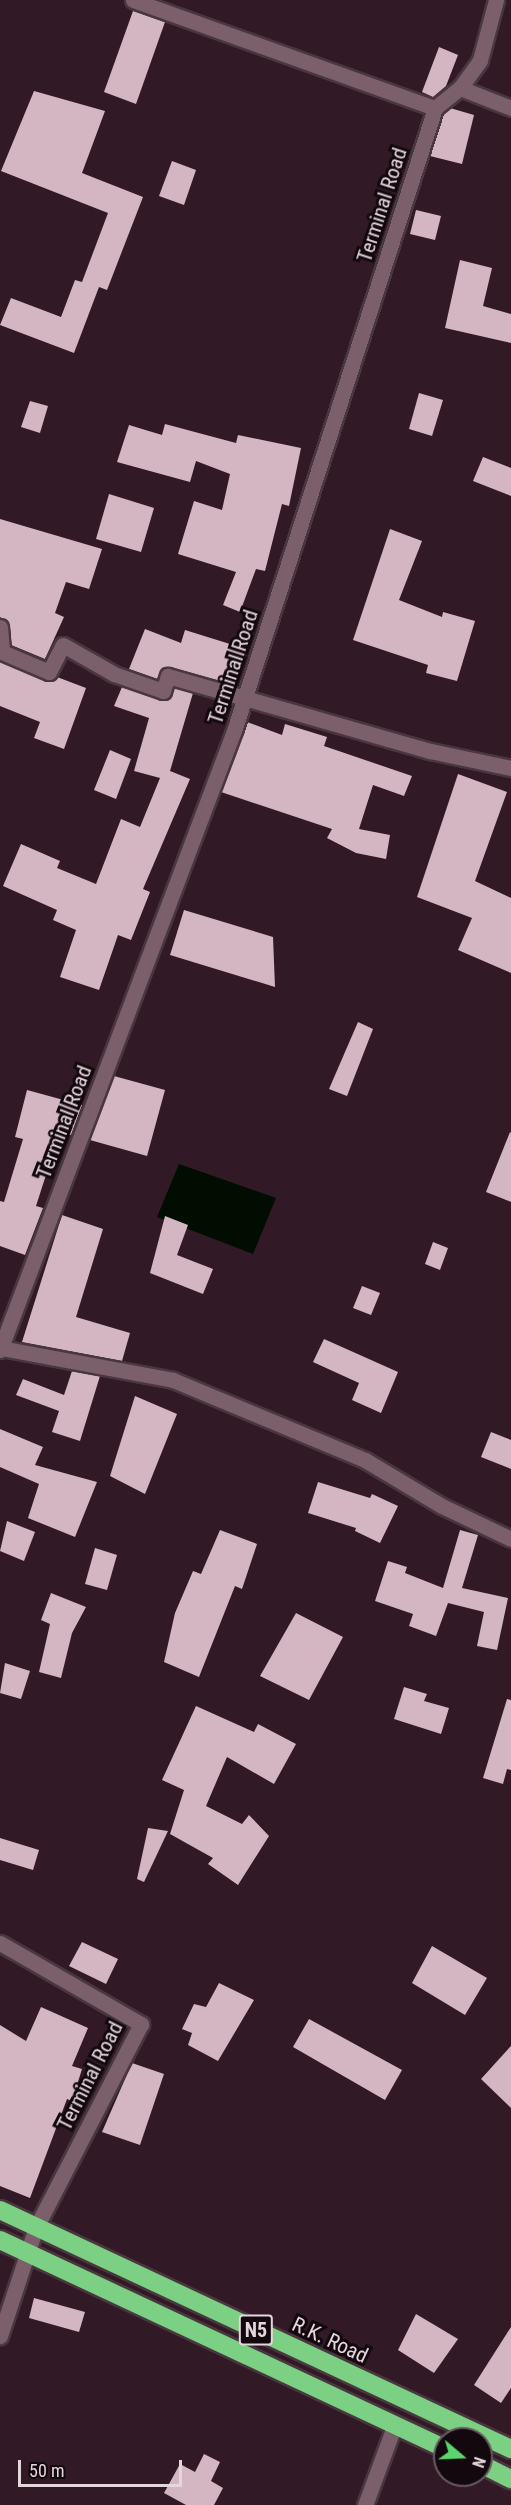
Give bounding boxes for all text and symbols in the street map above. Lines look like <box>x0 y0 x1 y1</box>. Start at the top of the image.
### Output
street label: Terminal Road <box>352 145 412 265</box>
street label: Terminal Road <box>203 607 263 727</box>
street label: Terminal Road <box>31 1062 97 1182</box>
street label: Terminal Road <box>52 2017 128 2135</box>
street label: R.K. Road <box>288 2312 372 2368</box>
road number: N5 <box>238 2313 274 2347</box>
north arrow <box>433 2427 493 2487</box>
scale bar <box>21 2448 184 2486</box>
text: N <box>468 2455 489 2470</box>
text: 50 m <box>29 2460 64 2481</box>

